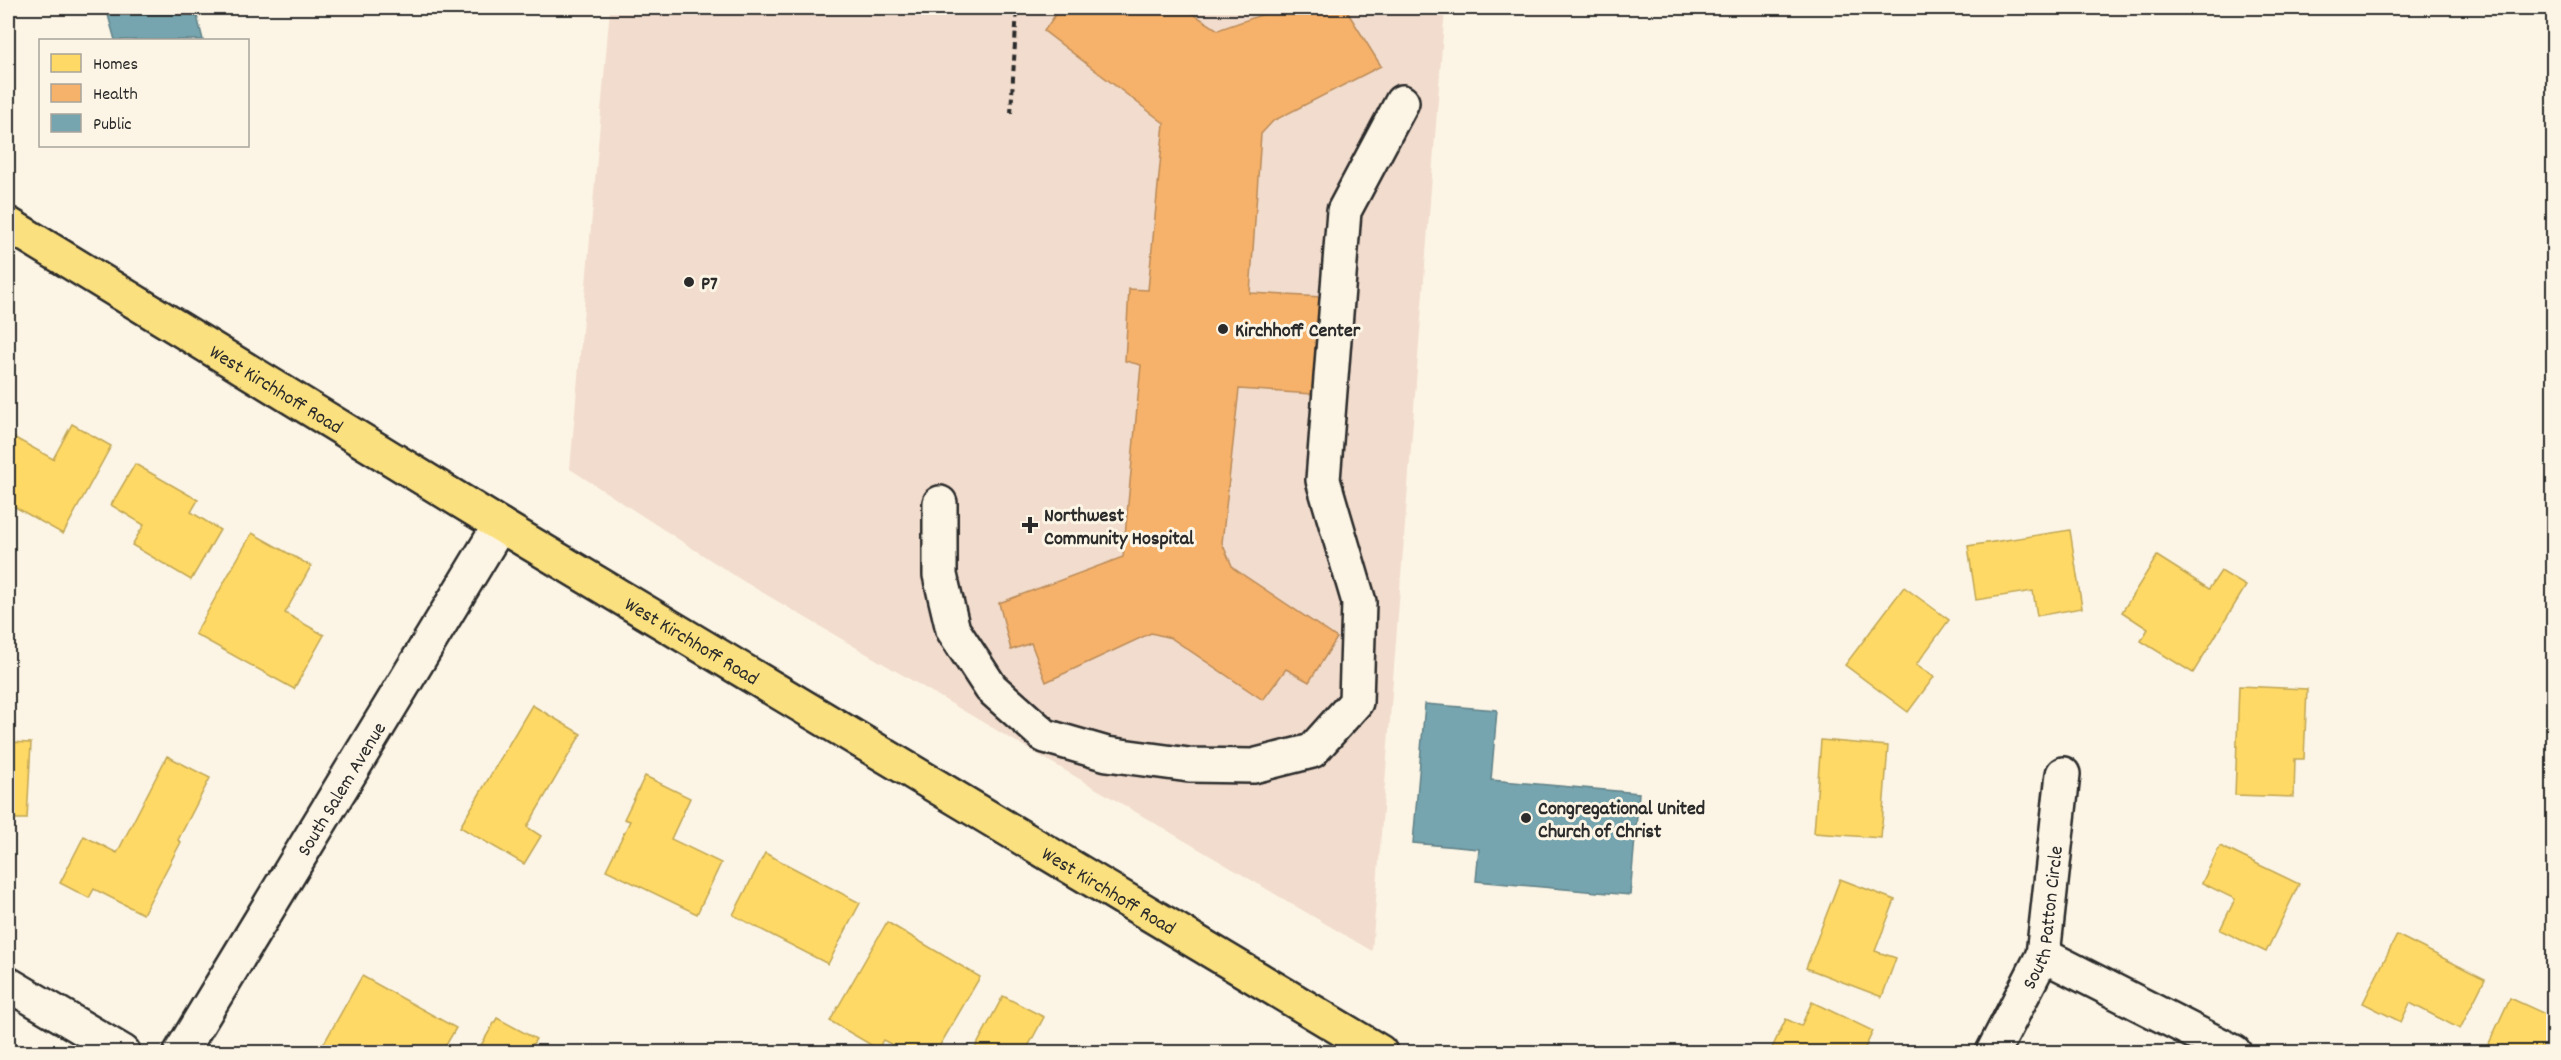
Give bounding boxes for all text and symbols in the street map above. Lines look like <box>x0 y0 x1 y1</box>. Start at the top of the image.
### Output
legend <box>39 39 249 147</box>
text: Homes <box>93 53 138 78</box>
text: Health <box>93 83 138 108</box>
text: Public <box>93 113 132 138</box>
place label: P7 <box>701 271 718 299</box>
marker: P7 <box>682 275 696 289</box>
place label: Kirchhoff Center <box>1235 318 1361 346</box>
marker: Kirchhoff Center <box>1216 322 1230 336</box>
street label: West Kirchhoff Road <box>203 339 347 443</box>
place label: Northwest Community Hospital <box>1044 503 1194 554</box>
marker: Northwest Community Hospital <box>1021 516 1039 534</box>
street label: West Kirchhoff Road <box>618 592 763 694</box>
street label: South Salem Avenue <box>292 717 395 863</box>
place label: Congregational United Church of Christ <box>1538 796 1705 847</box>
marker: Congregational United Church of Christ <box>1519 811 1533 825</box>
street label: West Kirchhoff Road <box>1035 841 1180 944</box>
street label: South Patton Circle <box>2017 844 2072 995</box>

